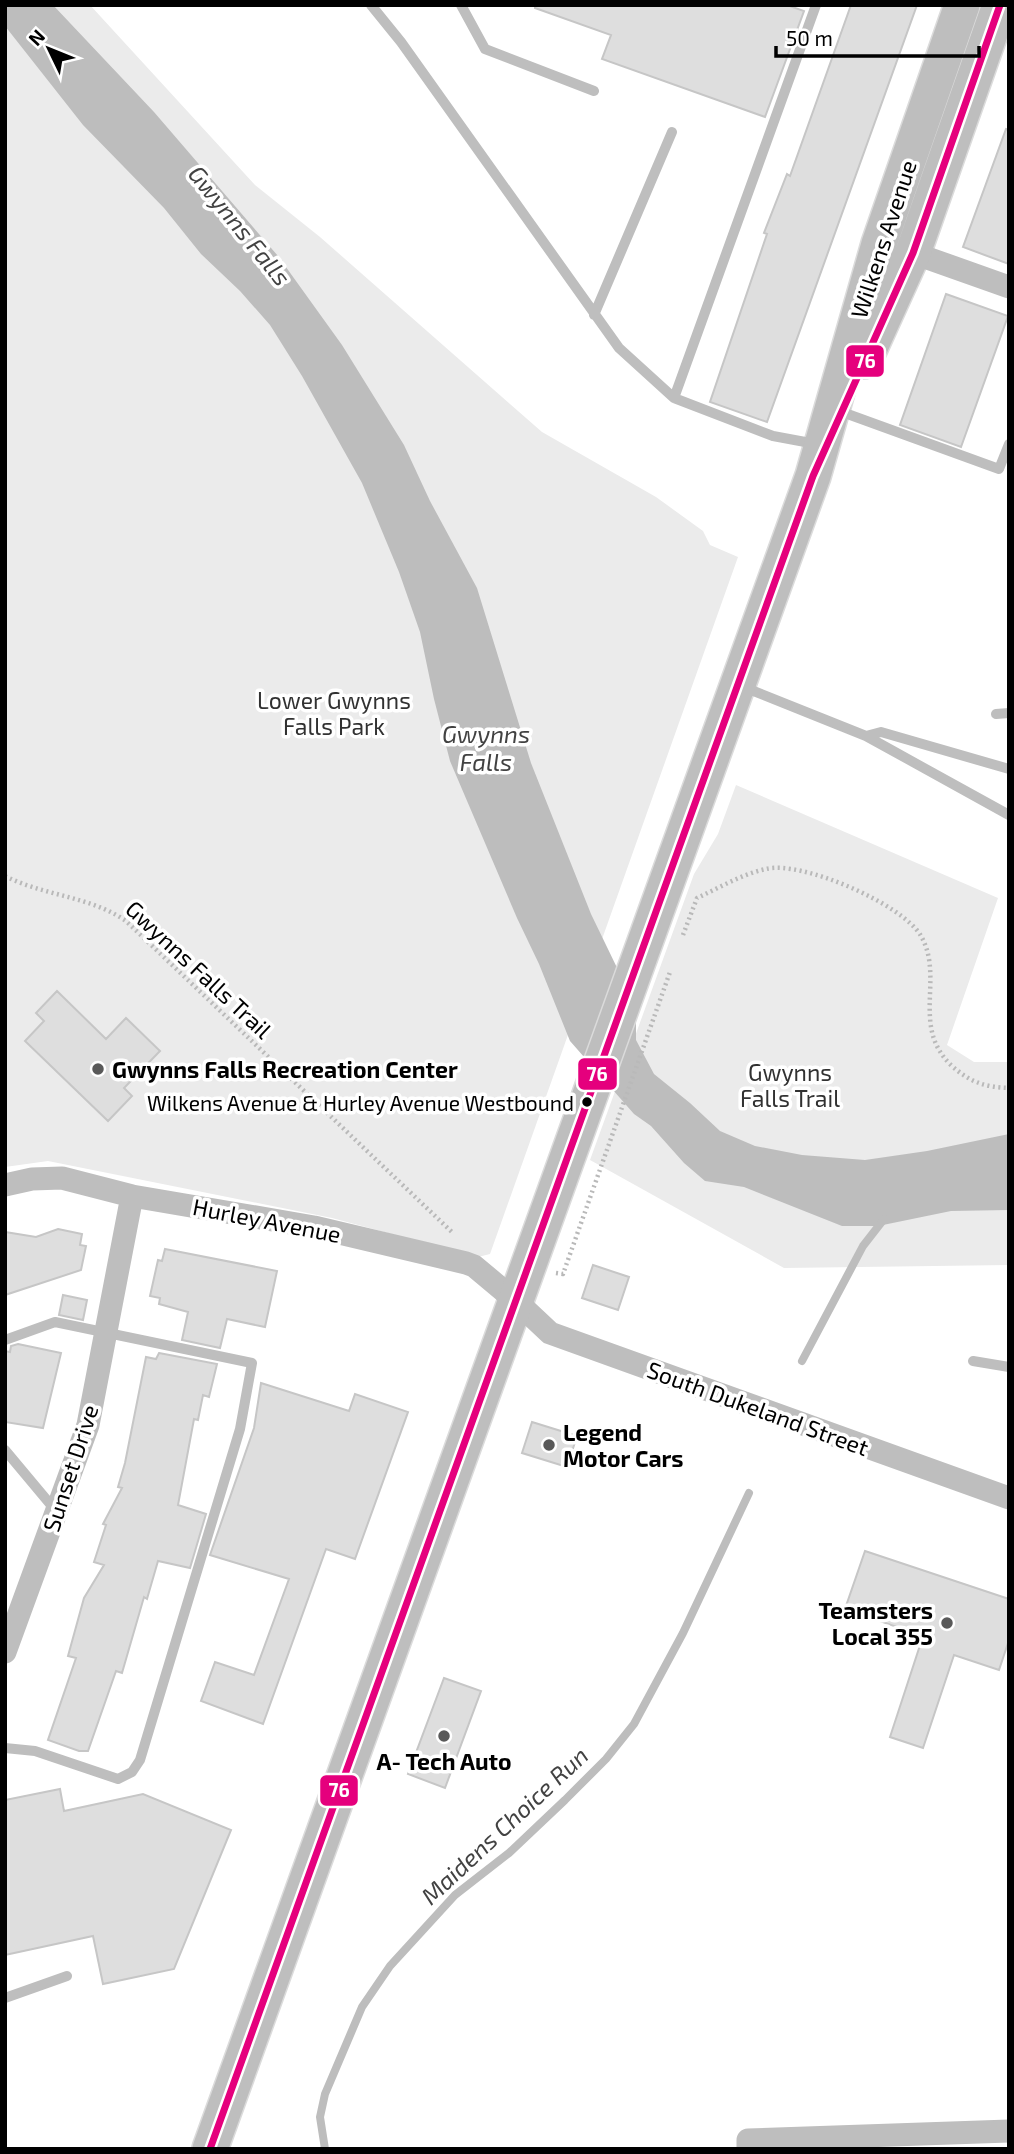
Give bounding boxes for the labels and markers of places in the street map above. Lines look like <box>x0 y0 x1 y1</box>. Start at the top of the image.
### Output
place label: Gwynns Falls Recreation Center <box>112 1055 458 1083</box>
marker: Gwynns Falls Recreation Center <box>90 1061 106 1077</box>
place label: Wilkens Avenue & Hurley Avenue Westbound <box>147 1090 574 1115</box>
marker: Wilkens Avenue & Hurley Avenue Westbound <box>580 1095 594 1109</box>
place label: Legend Motor Cars <box>563 1418 684 1472</box>
marker: Legend Motor Cars <box>541 1437 557 1453</box>
place label: Teamsters Local 355 <box>818 1596 933 1650</box>
marker: Teamsters Local 355 <box>939 1615 955 1631</box>
marker: A- Tech Auto <box>436 1728 452 1744</box>
place label: A- Tech Auto <box>376 1747 512 1775</box>

